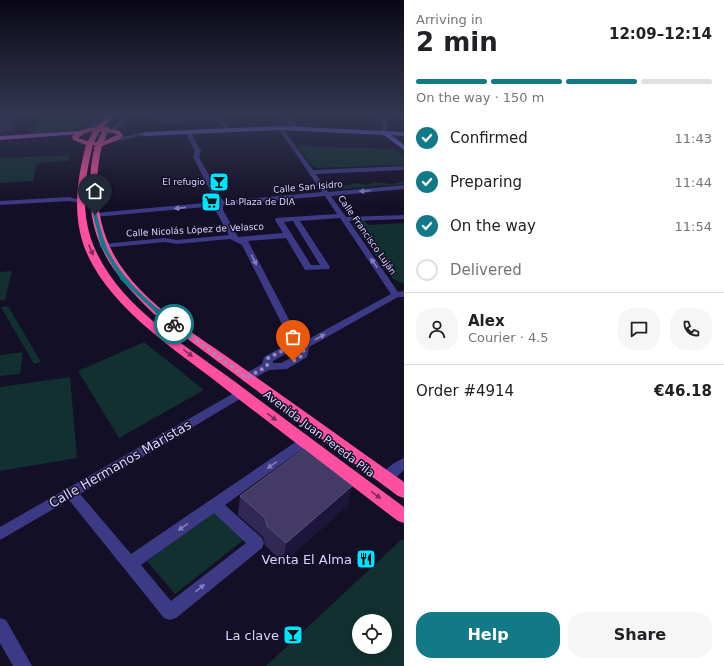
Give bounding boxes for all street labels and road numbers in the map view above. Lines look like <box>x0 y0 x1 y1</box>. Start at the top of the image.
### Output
street label: Calle San Isidro <box>273 179 344 195</box>
street label: Calle Francisco Luján <box>336 193 398 277</box>
street label: Calle Nicolás López de Velasco <box>126 221 265 239</box>
street label: Avenida Juan Pereda Pila <box>261 388 377 480</box>
street label: Calle Hermanos Maristas <box>46 417 194 511</box>

